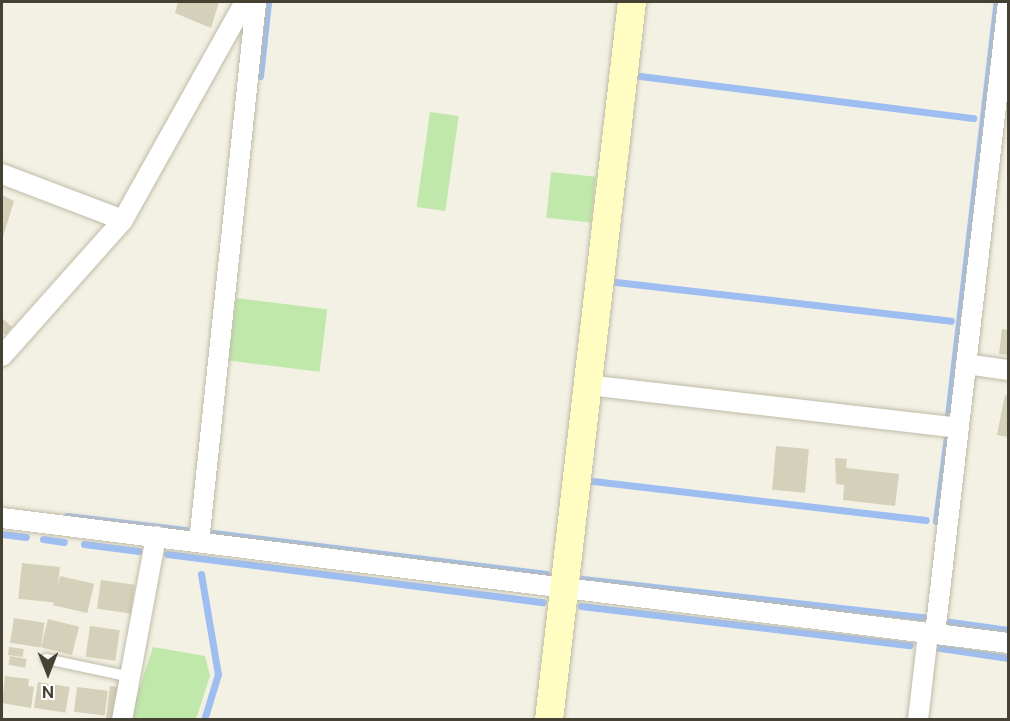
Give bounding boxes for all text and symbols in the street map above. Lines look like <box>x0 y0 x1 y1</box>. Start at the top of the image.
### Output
north arrow <box>18 643 78 703</box>
text: N <box>42 682 54 701</box>

